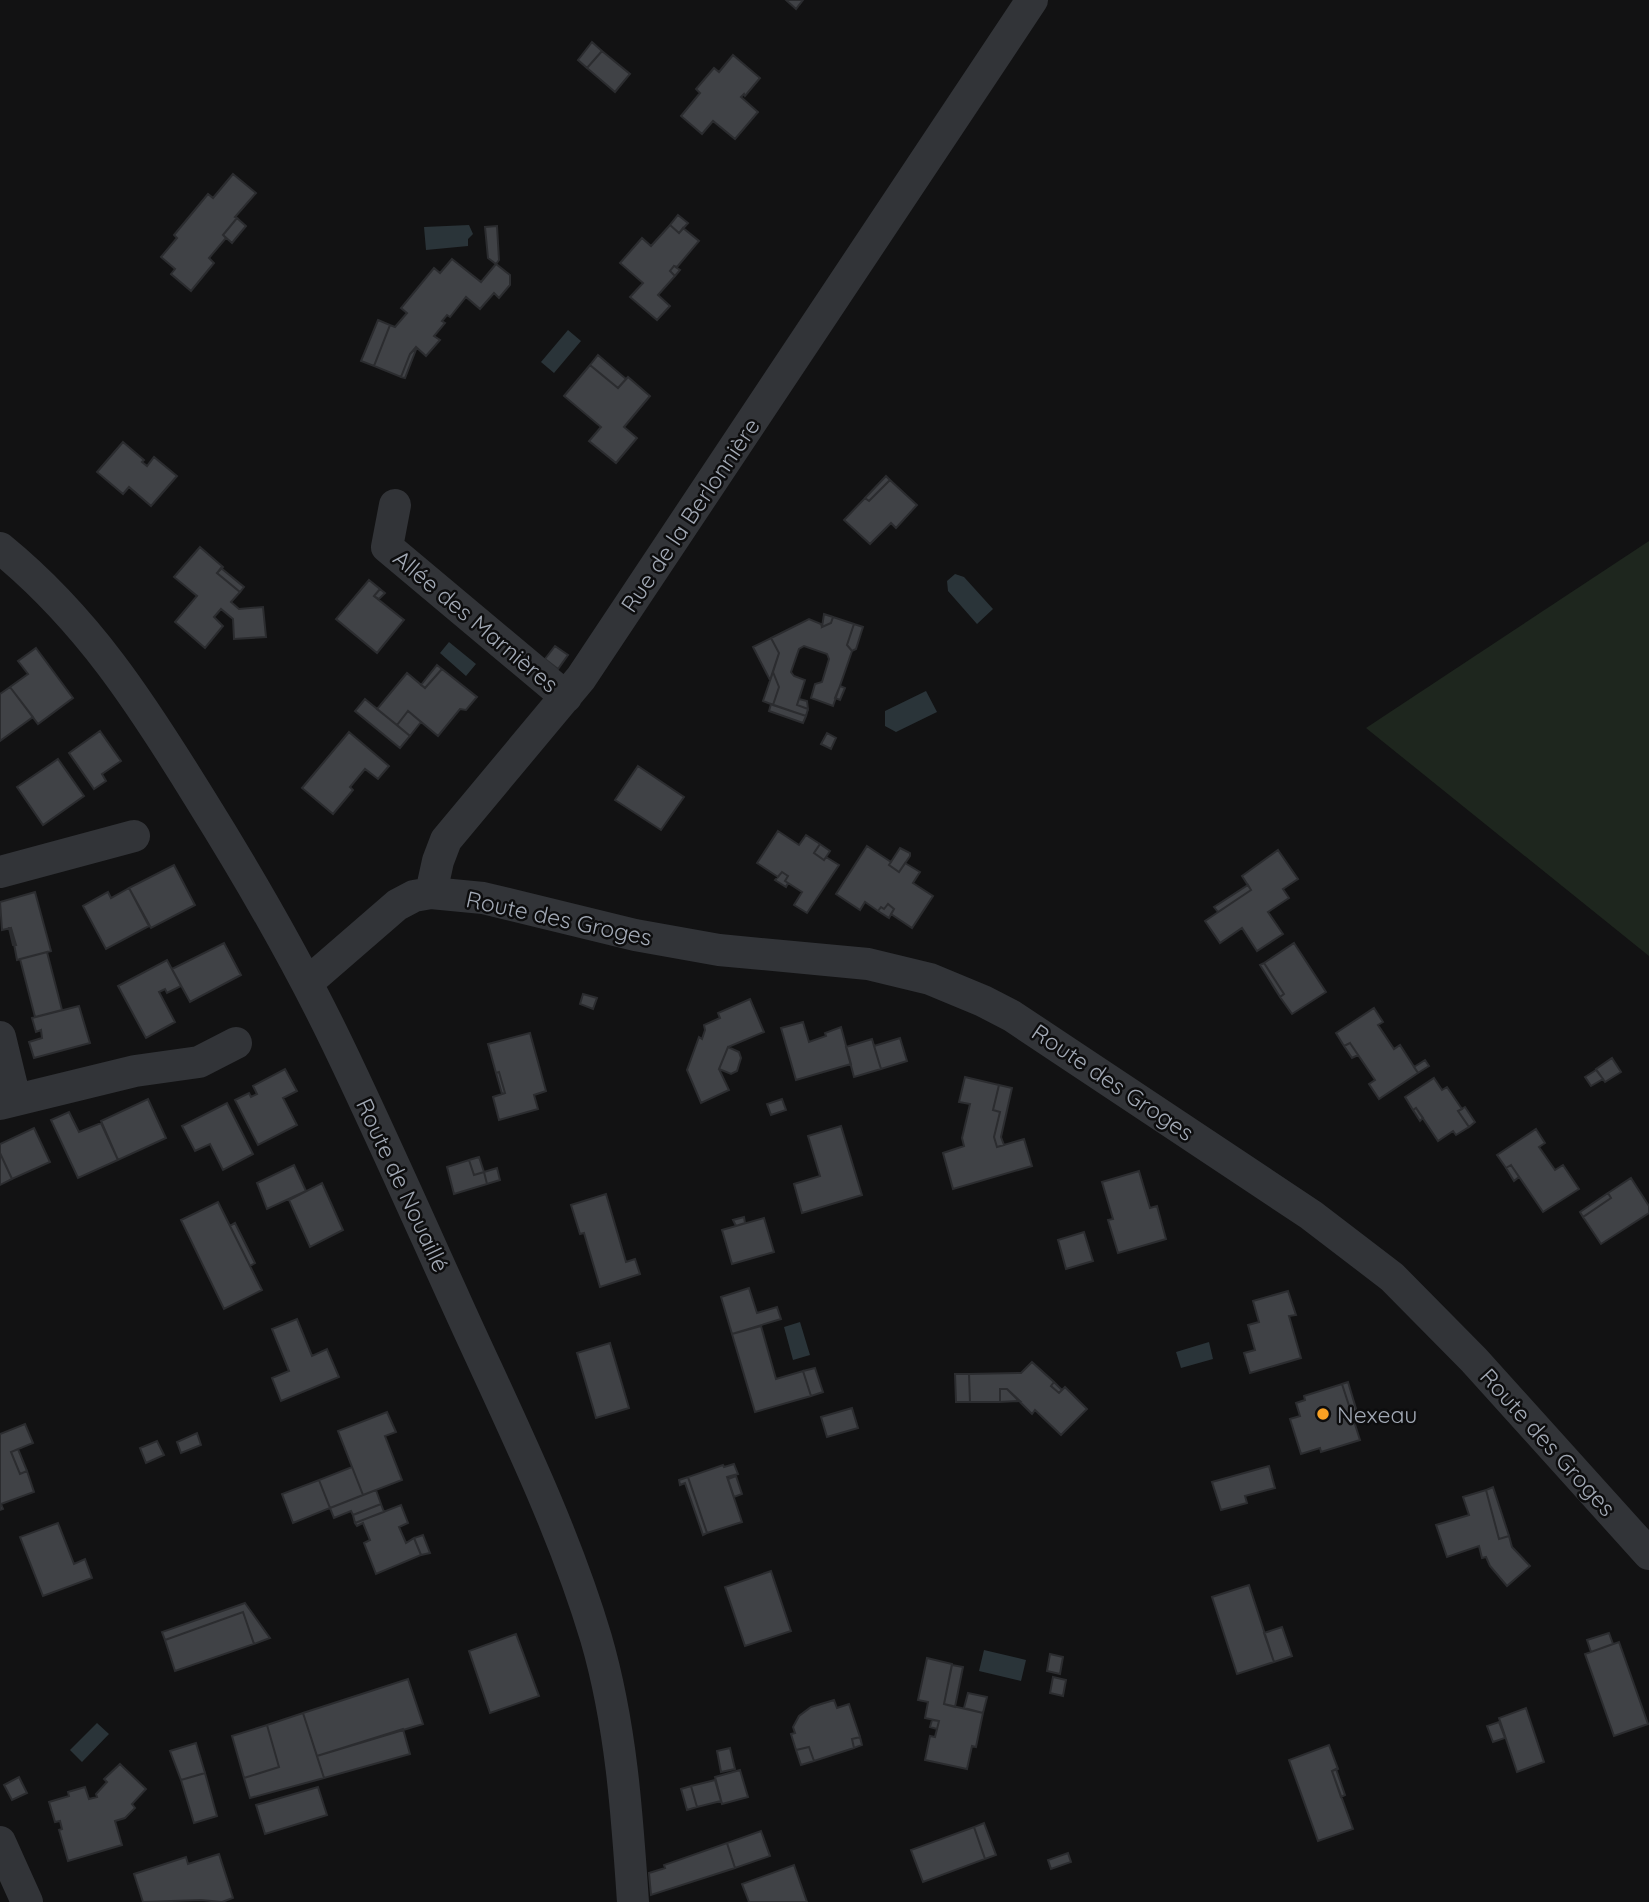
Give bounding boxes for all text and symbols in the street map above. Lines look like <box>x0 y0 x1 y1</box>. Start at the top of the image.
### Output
street label: Rue de la Berlonnière <box>614 412 766 618</box>
street label: Allée des Marnières <box>388 543 564 699</box>
street label: Route des Groges <box>463 884 655 952</box>
street label: Route des Groges <box>1026 1017 1200 1147</box>
street label: Route de Nouaillé <box>350 1094 456 1276</box>
street label: Route des Groges <box>1474 1362 1622 1522</box>
place label: Nexeau <box>1337 1400 1417 1429</box>
marker: Nexeau <box>1315 1406 1331 1422</box>

